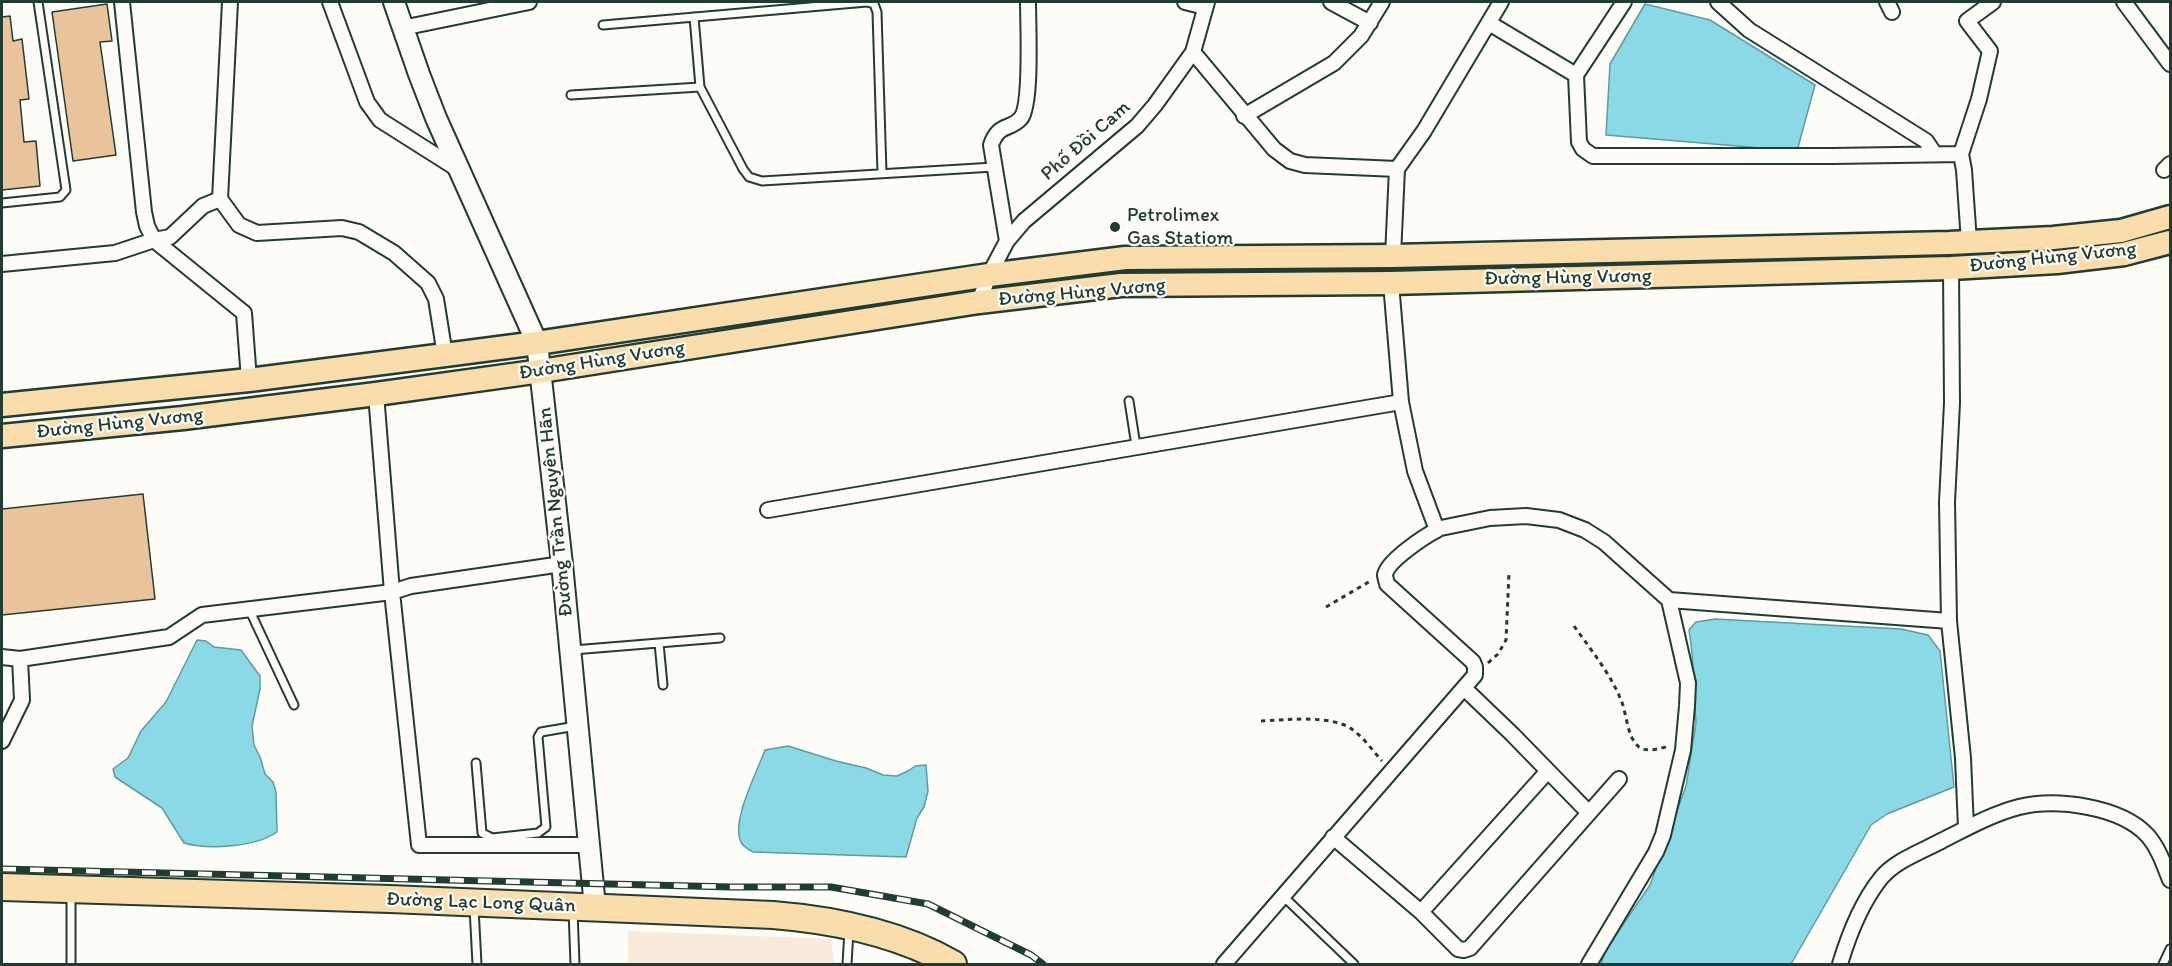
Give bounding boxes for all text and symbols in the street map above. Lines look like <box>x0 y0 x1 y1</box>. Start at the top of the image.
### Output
street label: Phố Đồi Cam <box>1036 96 1136 186</box>
place label: Petrolimex Gas Statiom <box>1127 204 1233 251</box>
marker: Petrolimex Gas Statiom <box>1108 220 1122 234</box>
street label: Đường Hùng Vương <box>1968 237 2138 279</box>
street label: Đường Hùng Vương <box>1484 265 1652 291</box>
street label: Đường Hùng Vương <box>997 274 1167 312</box>
street label: Đường Hùng Vương <box>517 336 687 386</box>
street label: Đường Hùng Vương <box>35 403 205 445</box>
street label: Đường Trần Nguyên Hãn <box>533 406 579 618</box>
street label: Đường Lạc Long Quân <box>386 888 576 918</box>

